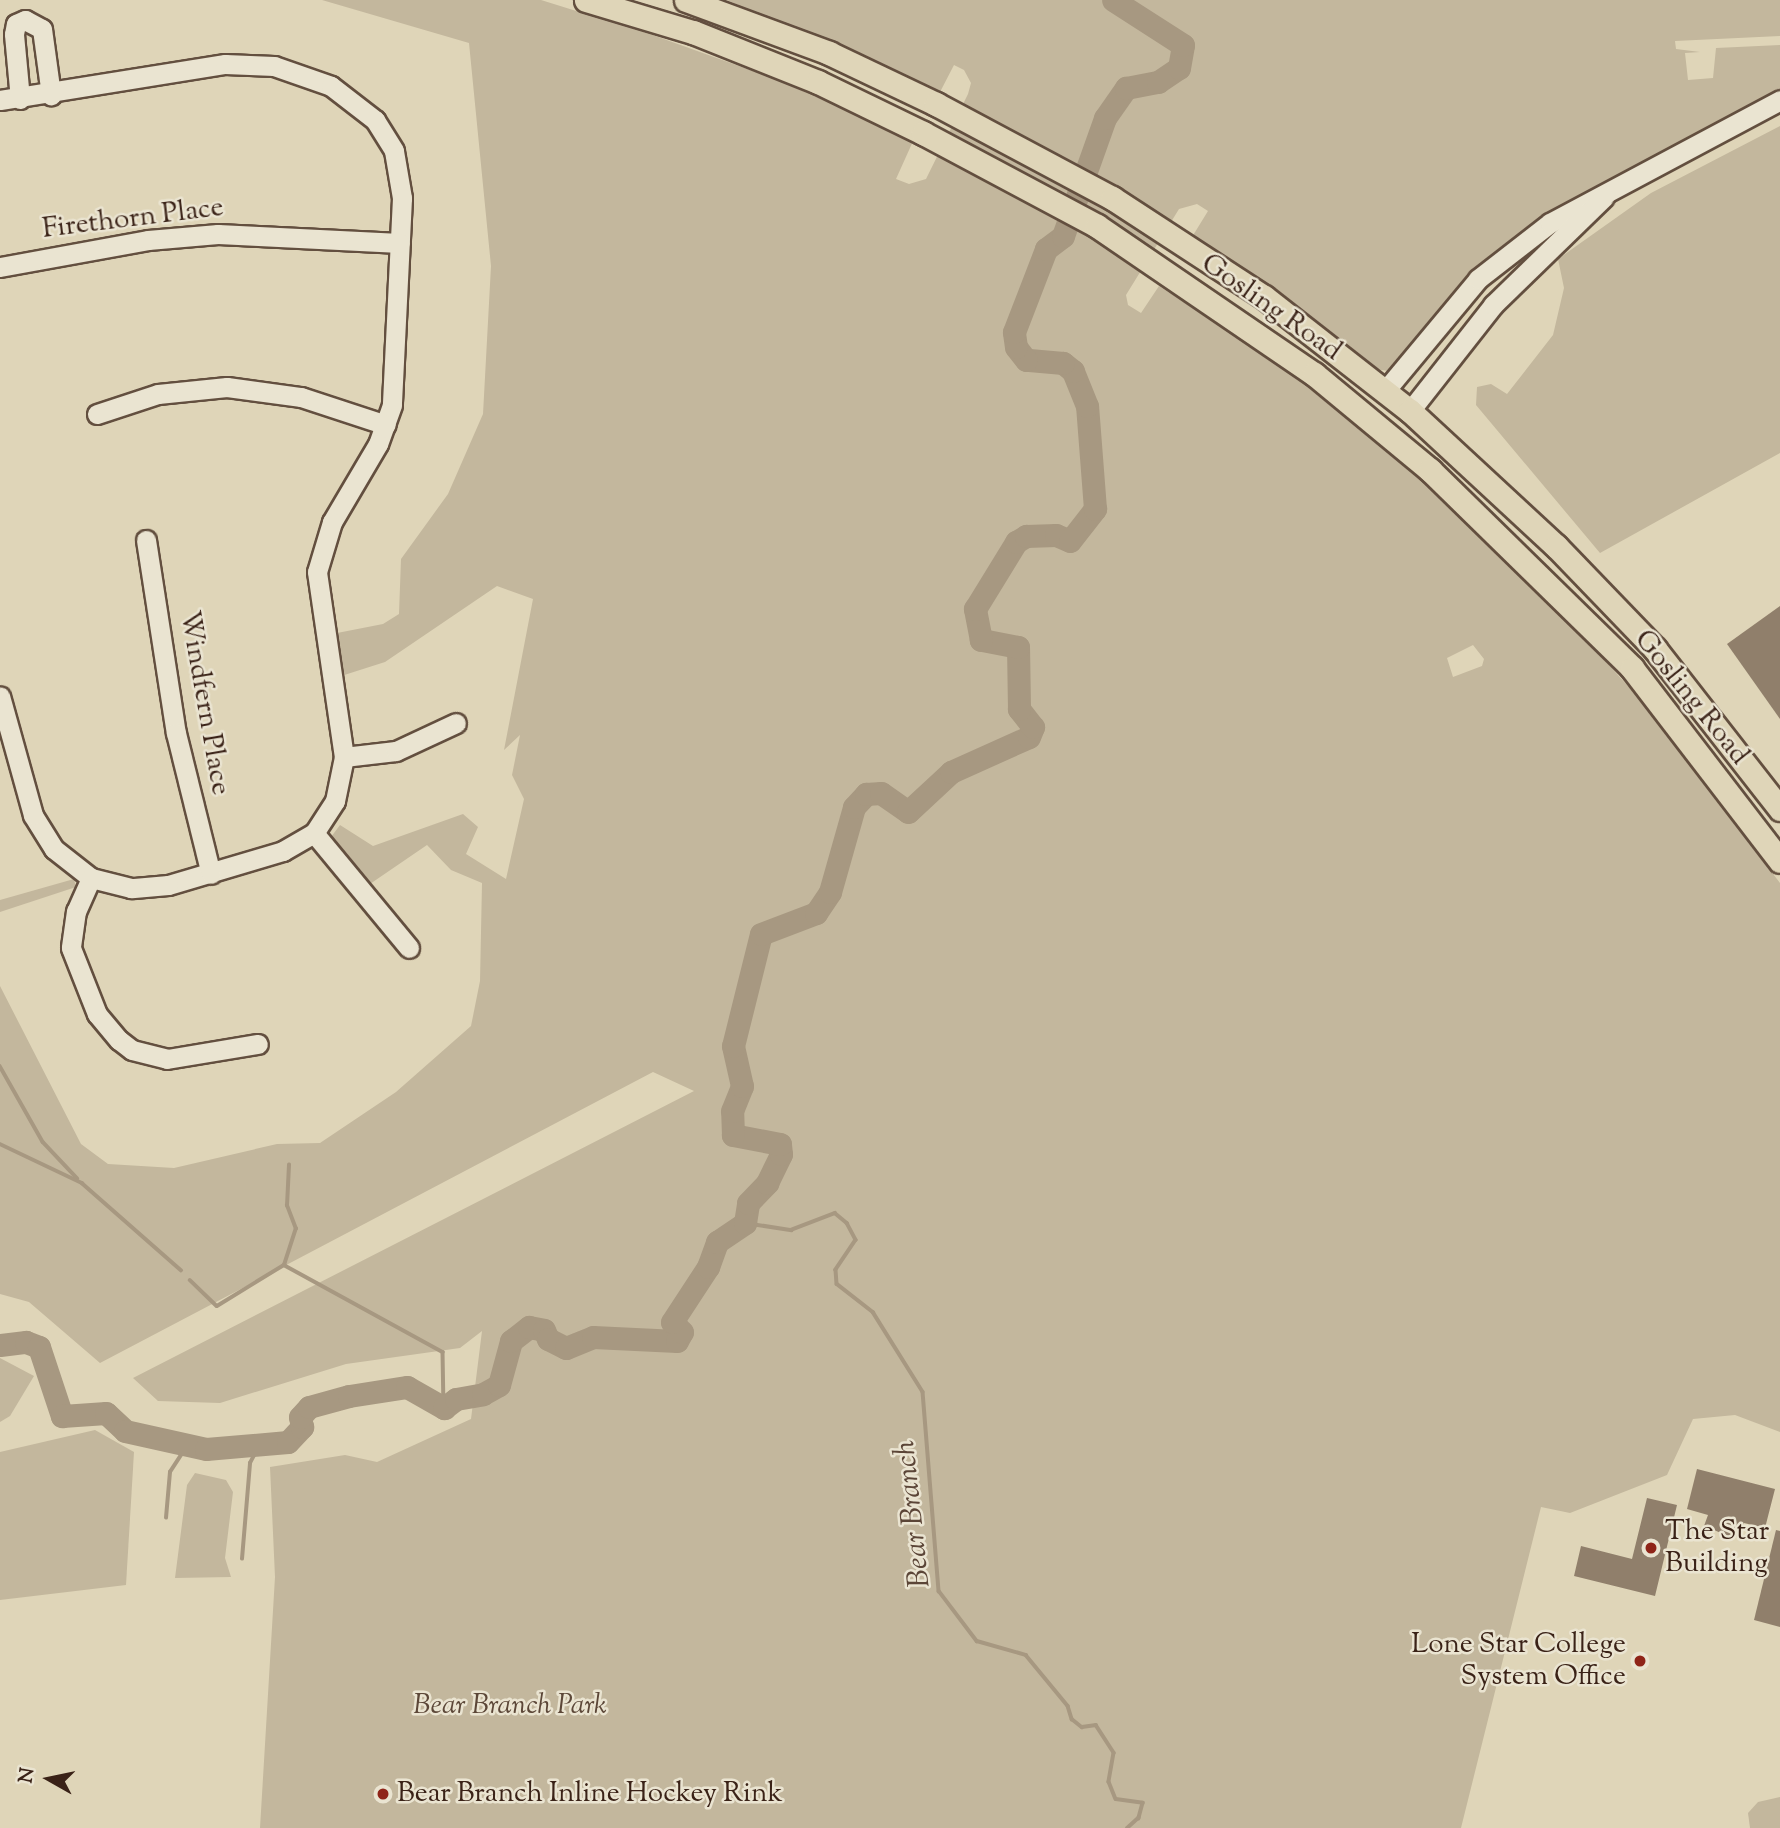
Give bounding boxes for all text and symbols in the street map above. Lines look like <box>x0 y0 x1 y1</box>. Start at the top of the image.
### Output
street label: Firethorn Place <box>41 191 225 247</box>
street label: Gosling Road <box>1194 247 1348 369</box>
street label: Windfern Place <box>171 608 237 798</box>
street label: Gosling Road <box>1626 624 1756 772</box>
water label: Bear Branch <box>888 1439 940 1589</box>
place label: The Star Building <box>1665 1515 1769 1581</box>
marker: The Star Building <box>1643 1540 1659 1556</box>
place label: Lone Star College System Office <box>1411 1628 1626 1694</box>
marker: Lone Star College System Office <box>1632 1653 1648 1669</box>
park label: Bear Branch Park <box>413 1689 607 1723</box>
north arrow <box>14 1744 84 1814</box>
text: N <box>13 1766 42 1785</box>
place label: Bear Branch Inline Hockey Rink <box>397 1777 783 1811</box>
marker: Bear Branch Inline Hockey Rink <box>375 1786 391 1802</box>

